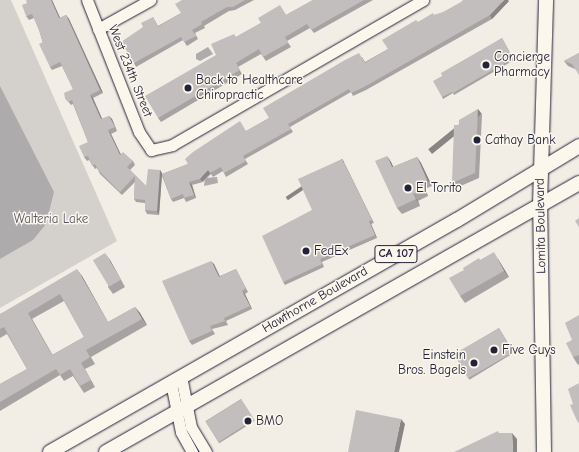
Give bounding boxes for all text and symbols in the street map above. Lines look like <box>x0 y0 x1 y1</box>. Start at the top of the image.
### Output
street label: West 234th Street <box>104 23 156 119</box>
place label: Concierge Pharmacy <box>494 50 550 81</box>
marker: Concierge Pharmacy <box>481 60 491 70</box>
place label: Back to Healthcare Chiropractic <box>196 73 303 104</box>
marker: Back to Healthcare Chiropractic <box>183 83 193 93</box>
place label: Cathay Bank <box>485 132 555 148</box>
marker: Cathay Bank <box>472 135 482 145</box>
street label: Lomita Boulevard <box>532 178 550 274</box>
place label: El Torito <box>416 180 462 196</box>
marker: El Torito <box>403 183 413 193</box>
park label: Walteria Lake <box>14 211 88 227</box>
place label: FedEx <box>314 243 348 259</box>
road number: CA 107 <box>374 244 418 264</box>
marker: FedEx <box>301 246 311 256</box>
street label: Hawthorne Boulevard <box>260 263 370 337</box>
place label: Five Guys <box>502 342 556 358</box>
marker: Five Guys <box>489 345 499 355</box>
place label: Einstein Bros. Bagels <box>398 348 466 379</box>
marker: Einstein Bros. Bagels <box>469 358 479 368</box>
place label: BMO <box>256 413 283 429</box>
marker: BMO <box>243 416 253 426</box>

